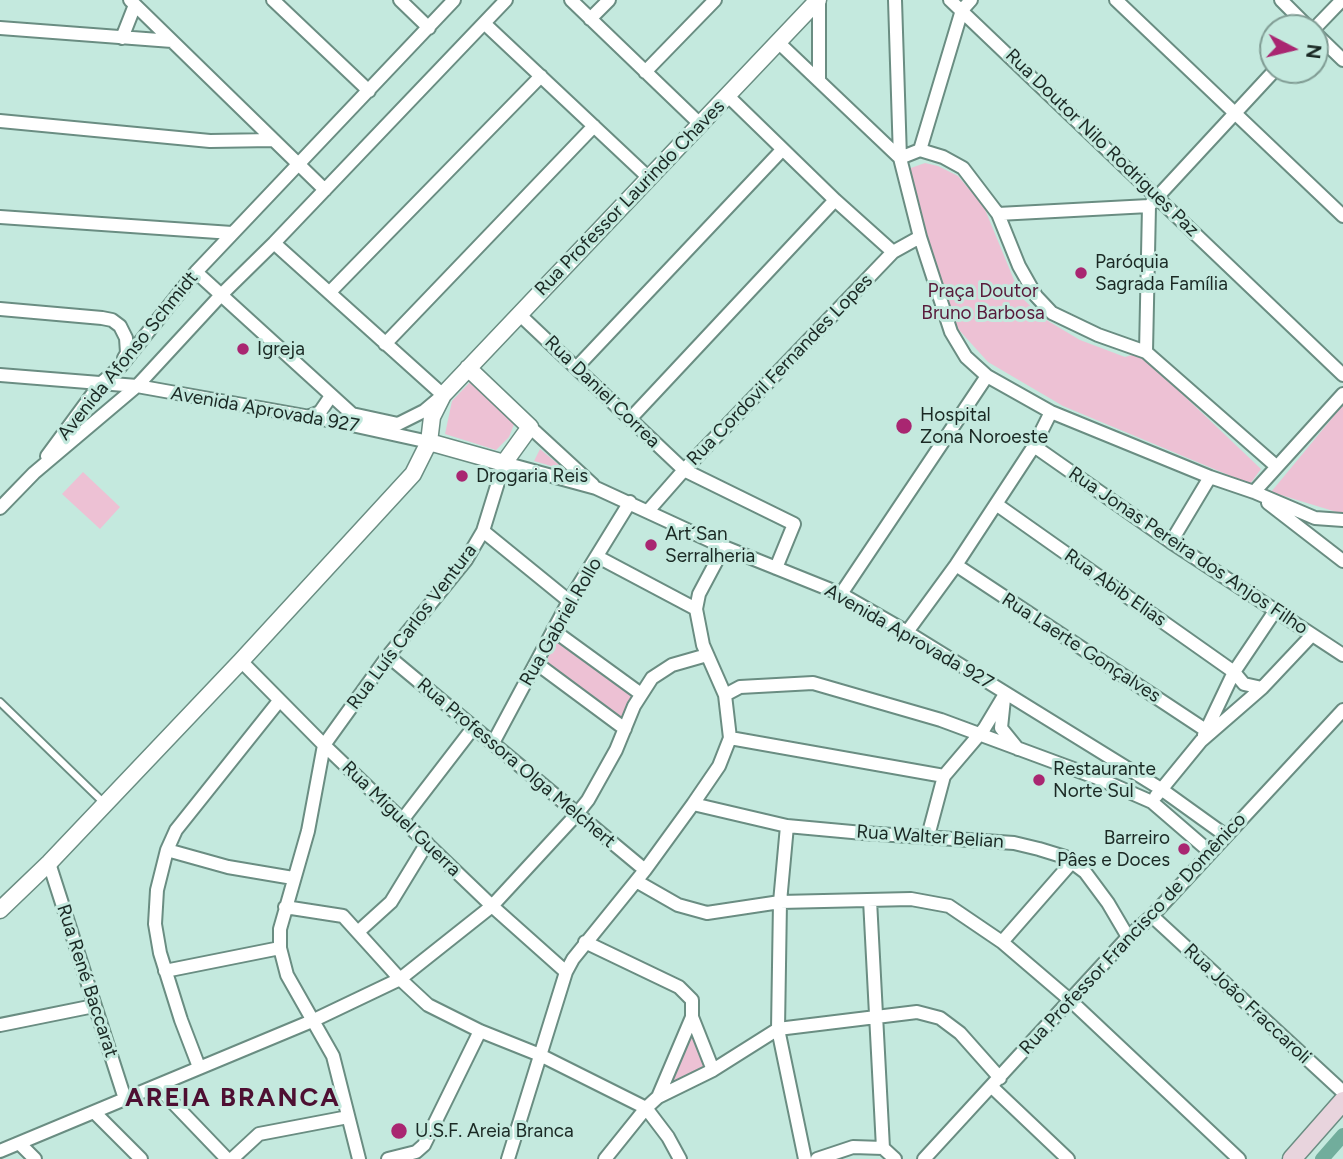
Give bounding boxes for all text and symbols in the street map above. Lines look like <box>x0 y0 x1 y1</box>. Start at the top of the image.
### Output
north arrow <box>1259 14 1329 84</box>
text: N <box>1301 43 1326 60</box>
street label: Rua Doutor Nilo Rodrigues Paz <box>1000 44 1204 242</box>
street label: Rua Professor Laurindo Chaves <box>530 95 730 301</box>
place label: Paróquia Sagrada Família <box>1095 251 1228 295</box>
marker: Paróquia Sagrada Família <box>1073 265 1089 281</box>
street label: Avenida Afonso Schmidt <box>53 267 203 445</box>
street label: Rua Cordovil Fernandes Lopes <box>682 270 878 470</box>
park label: Praça Doutor Bruno Barbosa <box>921 280 1045 324</box>
street label: Rua Daniel Correa <box>540 331 664 453</box>
place label: Igreja <box>257 338 305 360</box>
marker: Igreja <box>235 341 251 357</box>
street label: Avenida Aprovada 927 <box>169 382 361 438</box>
place label: Hospital Zona Noroeste <box>920 404 1048 448</box>
marker: Hospital Zona Noroeste <box>894 416 914 436</box>
street label: Rua Jonas Pereira dos Anjos Filho <box>1064 462 1312 640</box>
place label: Drogaria Reis <box>476 465 588 487</box>
marker: Drogaria Reis <box>454 468 470 484</box>
place label: Art´San Serralheria <box>665 523 755 567</box>
marker: Art´San Serralheria <box>643 537 659 553</box>
street label: Rua Luís Carlos Ventura <box>342 540 482 714</box>
street label: Rua Abib Elias <box>1060 544 1170 632</box>
street label: Rua Gabriel Rollo <box>515 554 607 690</box>
street label: Avenida Aprovada 927 <box>821 579 997 695</box>
street label: Rua Laerte Gonçalves <box>997 588 1165 708</box>
street label: Rua Professora Olga Melchert <box>412 673 620 853</box>
street label: Rua Miguel Guerra <box>337 757 465 881</box>
place label: Restaurante Norte Sul <box>1053 758 1156 802</box>
marker: Restaurante Norte Sul <box>1031 772 1047 788</box>
street label: Rua Professor Francisco de Domênico <box>1015 808 1251 1060</box>
street label: Rua Walter Belian <box>856 820 1004 854</box>
place label: Barreiro Pâes e Doces <box>1057 827 1170 871</box>
marker: Barreiro Pâes e Doces <box>1176 841 1192 857</box>
street label: Rua René Baccarat <box>51 902 123 1060</box>
street label: Rua João Fraccaroli <box>1179 939 1315 1069</box>
district label: AREIA BRANCA <box>127 1082 339 1114</box>
place label: U.S.F. Areia Branca <box>415 1120 574 1142</box>
marker: U.S.F. Areia Branca <box>389 1121 409 1141</box>

